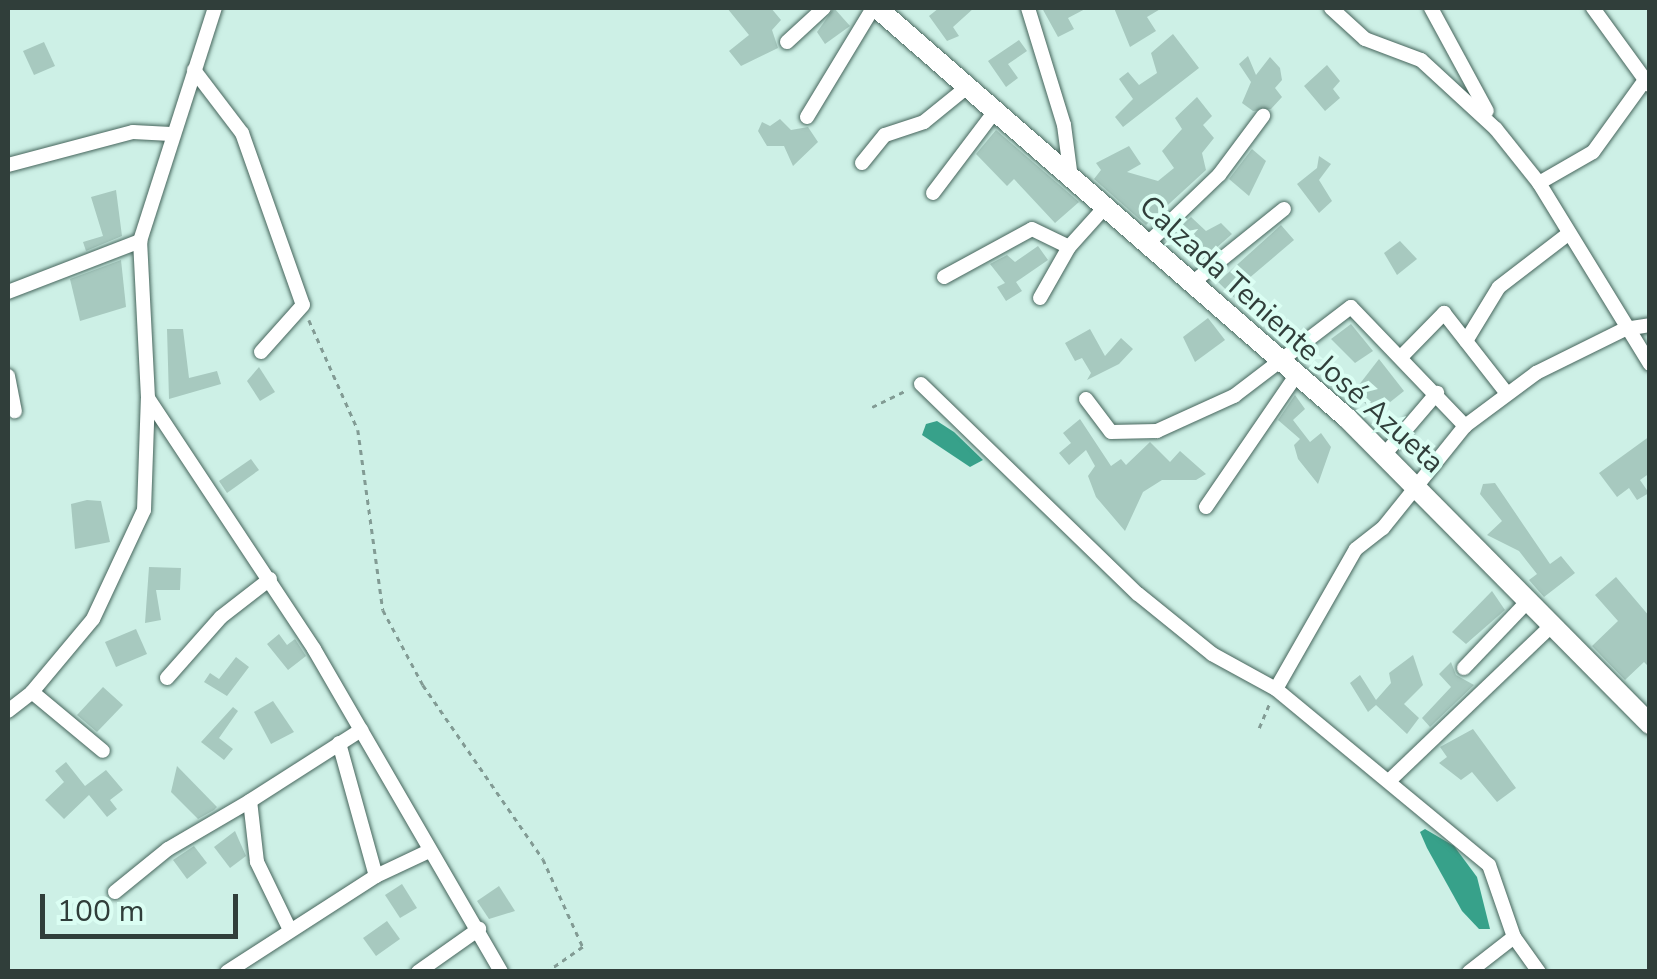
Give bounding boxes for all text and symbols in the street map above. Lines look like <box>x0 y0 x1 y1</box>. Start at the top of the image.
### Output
street label: Calzada Teniente José Azueta <box>1131 189 1451 481</box>
scale bar <box>45 874 242 936</box>
text: 100 m <box>57 891 144 932</box>

